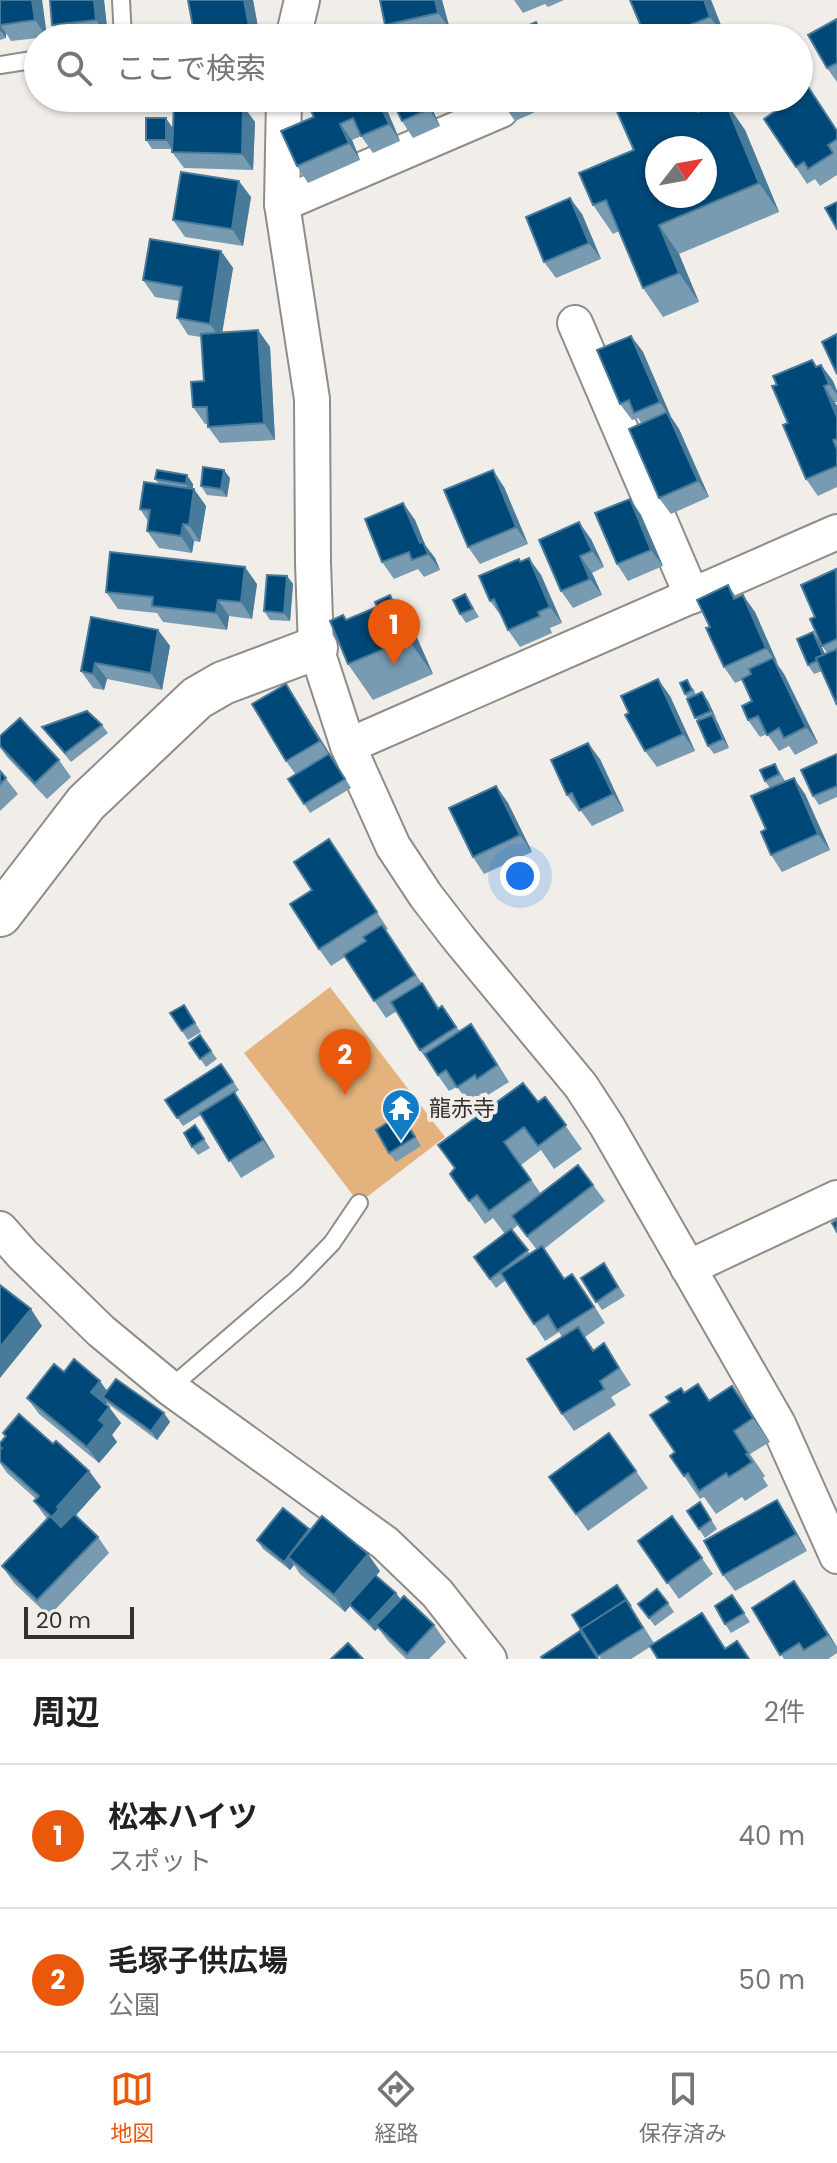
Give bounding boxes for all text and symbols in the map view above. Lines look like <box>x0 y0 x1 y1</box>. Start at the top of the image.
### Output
search box <box>24 24 813 112</box>
icon: search <box>52 46 96 90</box>
text: ここで検索 <box>116 47 266 90</box>
north arrow <box>645 136 717 208</box>
pin: 1 <box>368 599 420 665</box>
your location <box>500 856 540 896</box>
pin: 2 <box>319 1029 371 1095</box>
temple icon: 龍赤寺 <box>380 1087 422 1142</box>
place label: 龍赤寺 <box>429 1093 495 1124</box>
scale bar <box>24 1603 134 1639</box>
text: 20 m <box>36 1605 91 1636</box>
text: 周辺 <box>32 1688 100 1736</box>
text: 2件 <box>764 1694 805 1730</box>
text: 松本ハイツ <box>108 1795 257 1838</box>
text: 1 <box>53 1818 63 1854</box>
text: 40 m <box>739 1818 805 1854</box>
text: スポット <box>108 1843 212 1879</box>
text: 毛塚子供広場 <box>108 1939 288 1982</box>
text: 2 <box>51 1962 65 1998</box>
text: 50 m <box>739 1962 805 1998</box>
text: 公園 <box>108 1987 160 2023</box>
tab: 地図 <box>110 2067 154 2150</box>
tab: 経路 <box>374 2067 419 2150</box>
tab: 保存済み <box>639 2067 727 2150</box>

